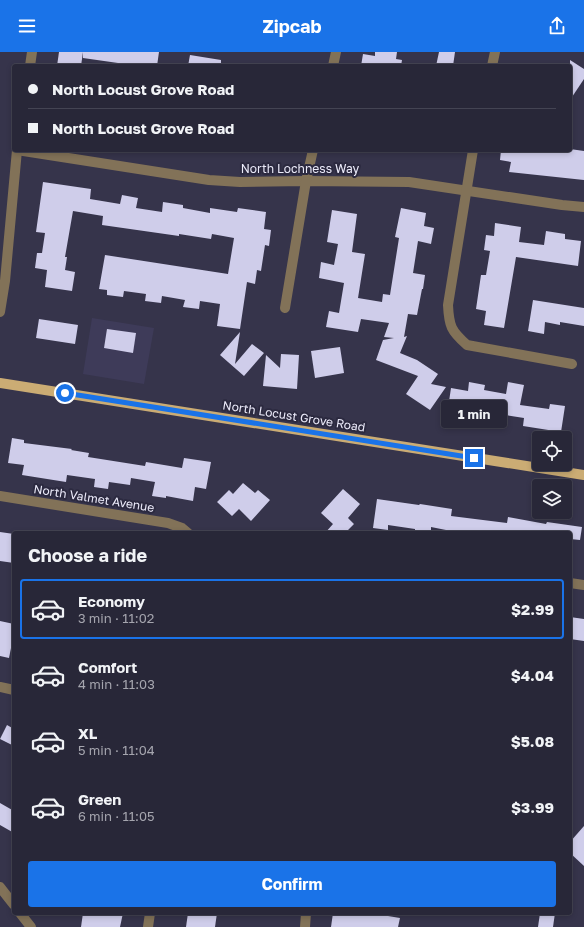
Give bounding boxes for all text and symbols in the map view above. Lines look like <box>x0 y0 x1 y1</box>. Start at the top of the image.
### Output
icon: menu <box>16 15 38 37</box>
text: Zipcab <box>262 15 322 37</box>
icon: share <box>546 15 568 37</box>
text: North Locust Grove Road <box>52 80 234 98</box>
text: North Locust Grove Road <box>52 119 234 137</box>
street label: North Lochness Way <box>241 161 360 176</box>
route start <box>56 384 74 402</box>
street label: North Locust Grove Road <box>222 397 366 435</box>
callout: 1 min <box>441 400 507 428</box>
text: 1 min <box>458 406 490 422</box>
map controls <box>532 431 572 519</box>
button: locate <box>532 431 572 471</box>
route end <box>465 449 483 467</box>
button: layers <box>532 479 572 519</box>
street label: North Valmet Avenue <box>33 481 156 515</box>
text: Choose a ride <box>28 544 147 566</box>
icon: car <box>30 591 66 627</box>
text: Economy <box>78 592 145 610</box>
text: $2.99 <box>511 600 554 618</box>
text: 3 min · 11:02 <box>78 610 154 626</box>
icon: car <box>30 657 66 693</box>
text: Comfort <box>78 658 137 676</box>
text: $4.04 <box>511 666 554 684</box>
text: 4 min · 11:03 <box>78 676 155 692</box>
icon: car <box>30 723 66 759</box>
text: XL <box>78 724 97 742</box>
text: $5.08 <box>511 732 554 750</box>
text: 5 min · 11:04 <box>78 742 155 758</box>
icon: car <box>30 789 66 825</box>
text: Green <box>78 790 121 808</box>
text: $3.99 <box>511 798 554 816</box>
text: 6 min · 11:05 <box>78 808 155 824</box>
button: Confirm <box>28 861 556 907</box>

